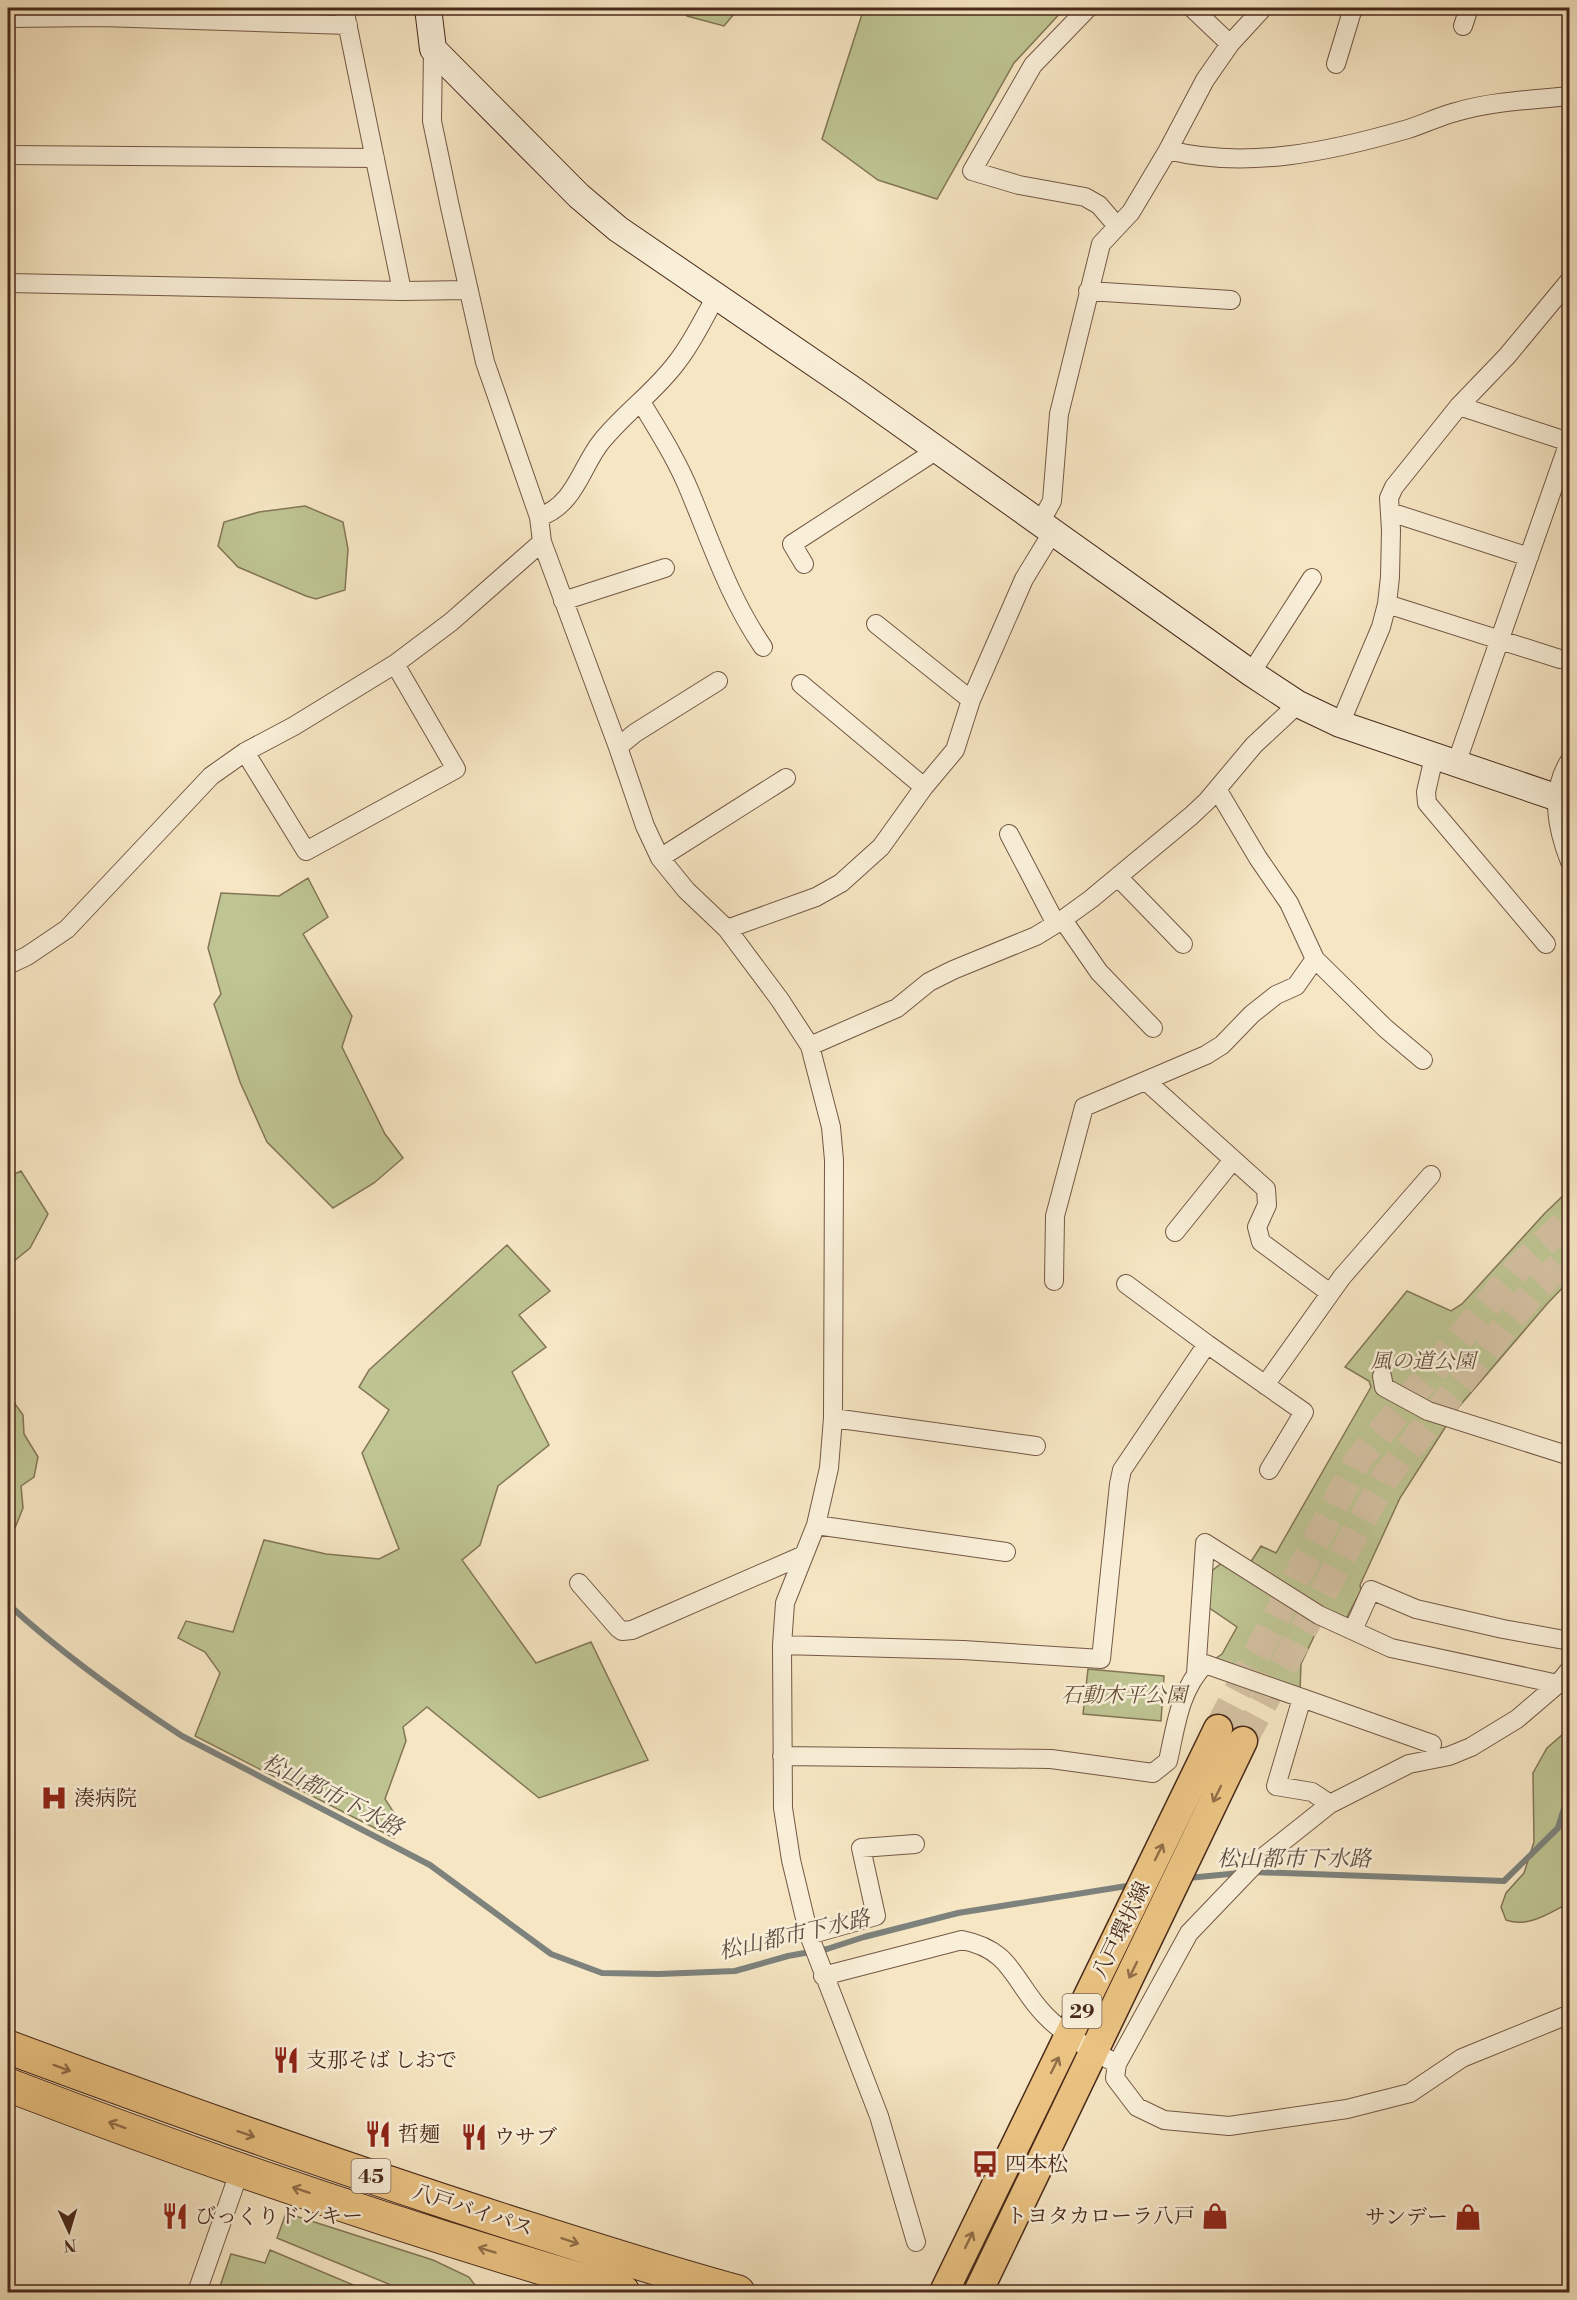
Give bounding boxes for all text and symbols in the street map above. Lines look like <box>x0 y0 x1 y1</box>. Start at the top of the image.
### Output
park label: 風の道公園 <box>1371 1349 1478 1375</box>
park label: 石動木平公園 <box>1061 1683 1190 1709</box>
water label: 松山都市下水路 <box>258 1748 409 1843</box>
hospital icon: 湊病院 <box>39 1783 69 1813</box>
one-way arrow <box>1211 1784 1223 1802</box>
place label: 湊病院 <box>74 1786 137 1812</box>
one-way arrow <box>1153 1843 1165 1861</box>
water label: 松山都市下水路 <box>1217 1846 1373 1873</box>
street label: 八戸環状線 <box>1087 1878 1157 1983</box>
water label: 松山都市下水路 <box>716 1905 874 1966</box>
one-way arrow <box>1126 1960 1138 1978</box>
road number: 29 <box>1062 1994 1102 2028</box>
restaurant icon: 支那そば しおで <box>271 2045 301 2075</box>
place label: 支那そば しおで <box>306 2048 457 2074</box>
one-way arrow <box>1050 2056 1062 2074</box>
one-way arrow <box>53 2063 71 2074</box>
one-way arrow <box>108 2119 127 2130</box>
restaurant icon: 哲麺 <box>363 2119 393 2149</box>
place label: 哲麺 <box>398 2122 440 2148</box>
restaurant icon: ウサブ <box>459 2122 489 2152</box>
place label: ウサブ <box>494 2125 557 2151</box>
one-way arrow <box>236 2129 255 2140</box>
bus stop icon: 四本松 <box>970 2149 1000 2179</box>
place label: 四本松 <box>1005 2152 1068 2178</box>
road number: 45 <box>352 2159 391 2193</box>
street label: 八戸バイパス <box>409 2179 536 2243</box>
one-way arrow <box>292 2184 311 2195</box>
north arrow <box>39 2201 99 2261</box>
restaurant icon: びっくりドンキー <box>160 2201 190 2231</box>
shop icon: トヨタカローラ八戸 <box>1200 2201 1230 2231</box>
shop icon: サンデー <box>1453 2202 1483 2232</box>
place label: びっくりドンキー <box>195 2204 363 2230</box>
place label: トヨタカローラ八戸 <box>1006 2204 1195 2230</box>
place label: サンデー <box>1365 2205 1448 2231</box>
one-way arrow <box>963 2231 975 2249</box>
text: N <box>63 2235 77 2255</box>
one-way arrow <box>560 2237 579 2248</box>
one-way arrow <box>477 2244 496 2255</box>

